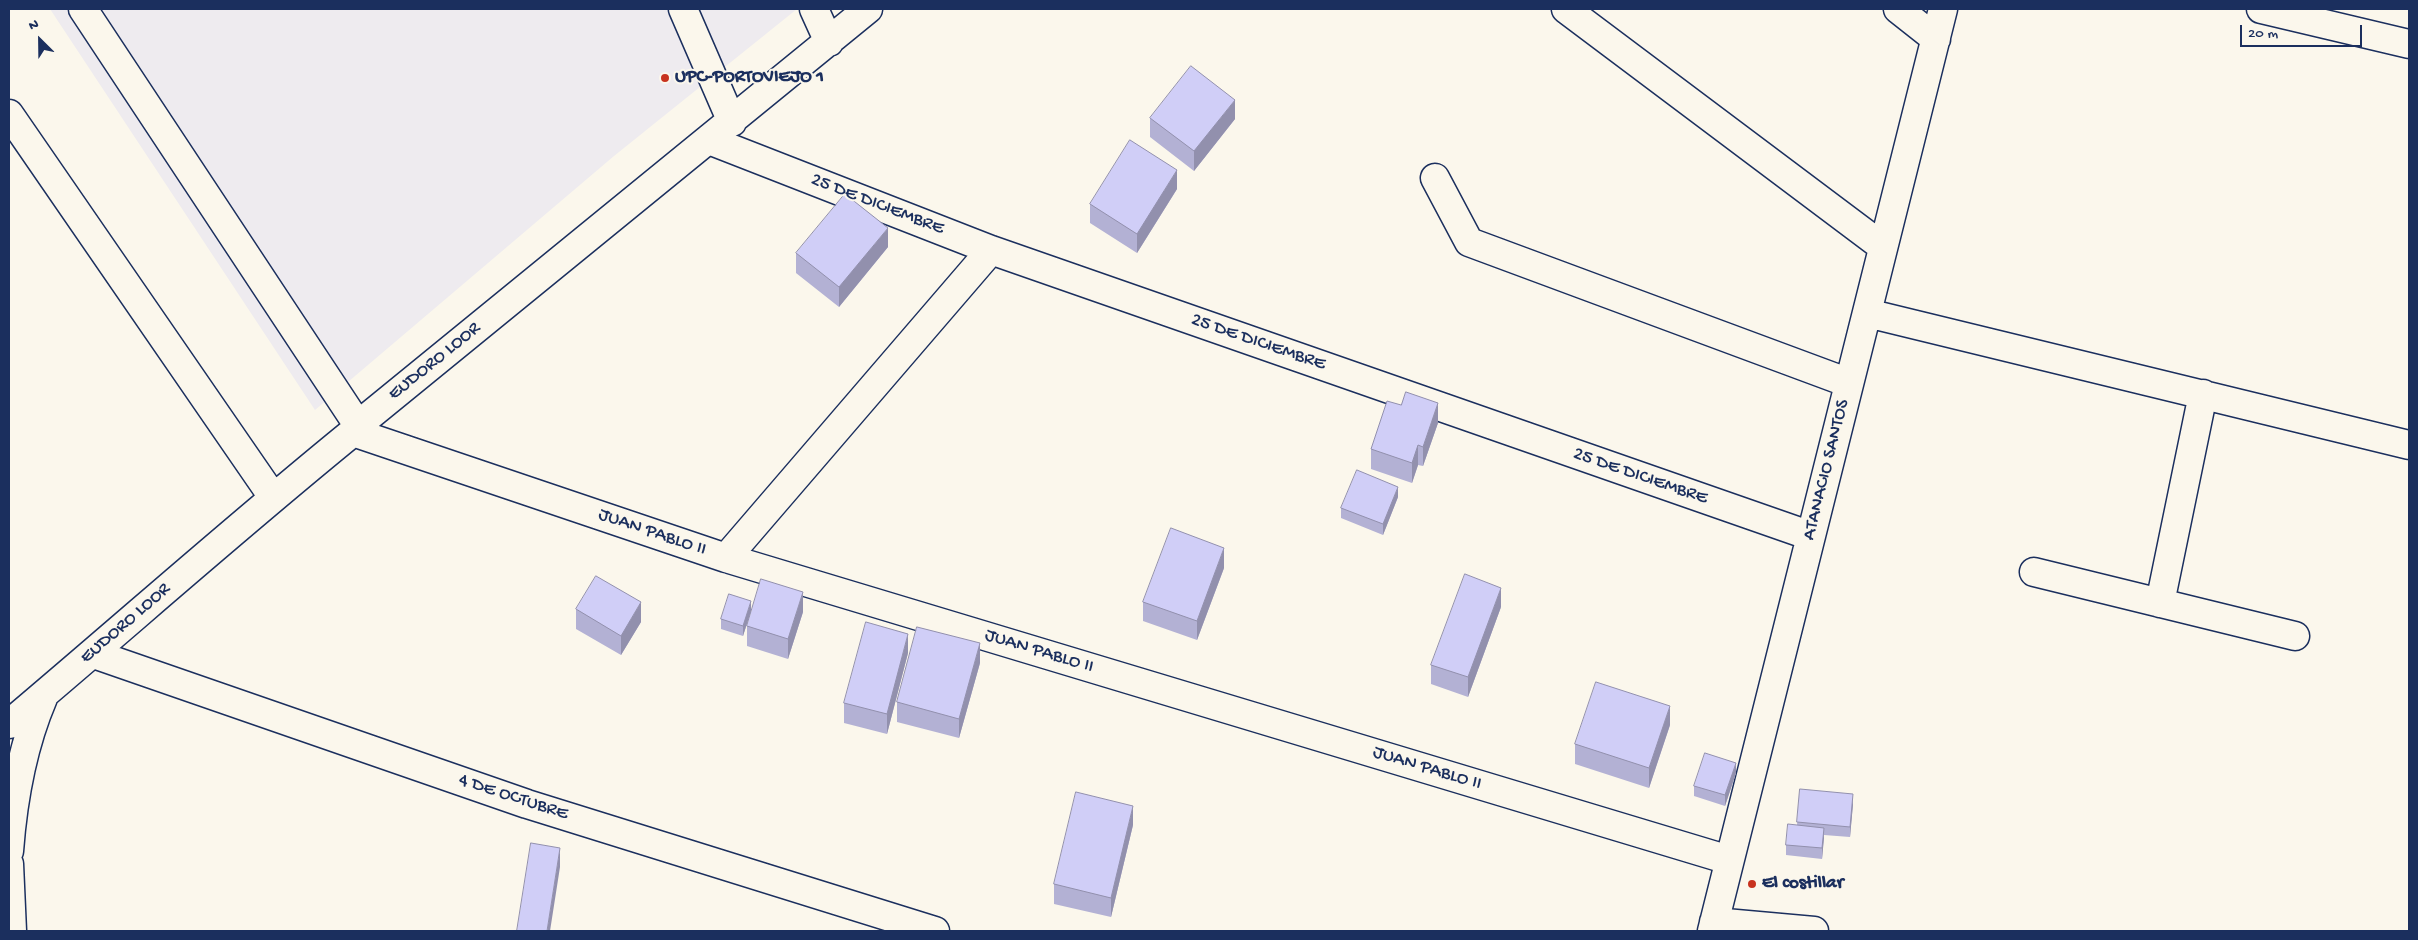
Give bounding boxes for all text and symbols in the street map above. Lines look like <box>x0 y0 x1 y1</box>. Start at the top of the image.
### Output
north arrow <box>15 15 65 65</box>
scale bar <box>2243 15 2366 47</box>
text: N <box>26 16 41 35</box>
text: 20 m <box>2248 25 2278 43</box>
place label: UPC-PORTOVIEJO 1 <box>675 67 824 89</box>
marker: UPC-PORTOVIEJO 1 <box>659 72 671 84</box>
street label: 25 DE DICIEMBRE <box>807 169 947 241</box>
street label: 25 DE DICIEMBRE <box>1188 309 1328 377</box>
street label: EUDORO LOOR <box>384 318 486 406</box>
street label: ATANACIO SANTOS <box>1799 397 1855 543</box>
street label: 25 DE DICIEMBRE <box>1570 443 1710 511</box>
street label: JUAN PABLO II <box>595 504 709 562</box>
street label: EUDORO LOOR <box>76 579 176 669</box>
street label: JUAN PABLO II <box>982 625 1096 679</box>
street label: JUAN PABLO II <box>1370 742 1484 796</box>
street label: 4 DE OCTUBRE <box>455 770 571 826</box>
place label: El costillar <box>1762 873 1843 895</box>
marker: El costillar <box>1746 878 1758 890</box>

